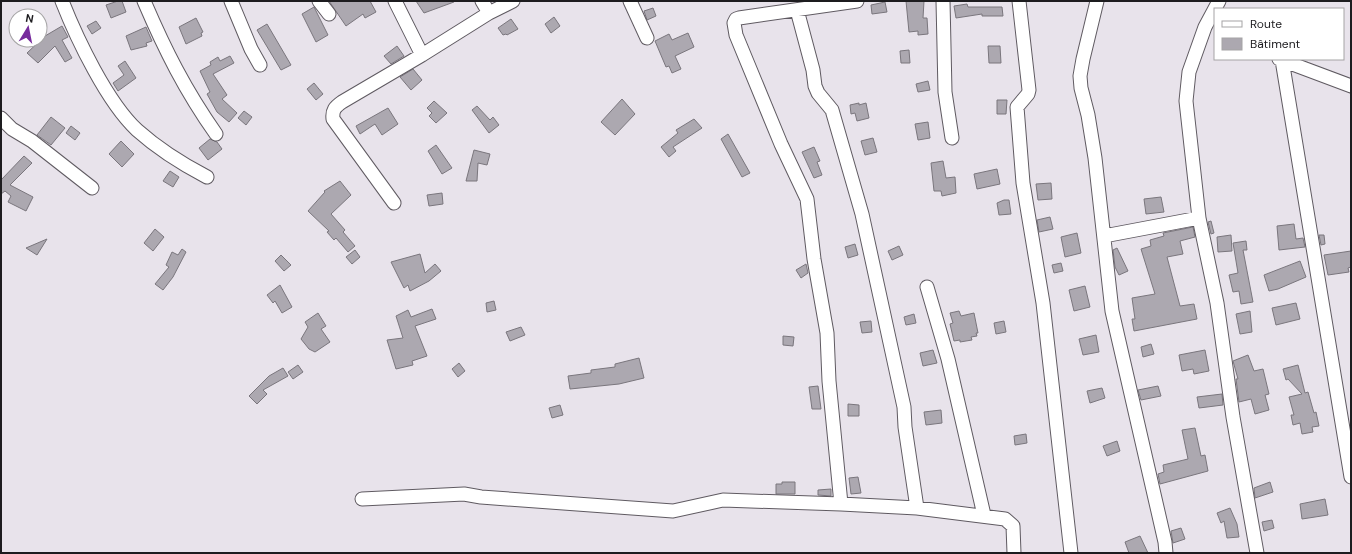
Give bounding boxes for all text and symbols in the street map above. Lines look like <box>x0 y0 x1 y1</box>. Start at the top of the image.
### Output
north arrow <box>8 8 48 48</box>
legend <box>1214 8 1344 60</box>
text: N <box>25 11 35 26</box>
text: Route <box>1250 16 1282 32</box>
text: Bâtiment <box>1250 36 1301 52</box>

